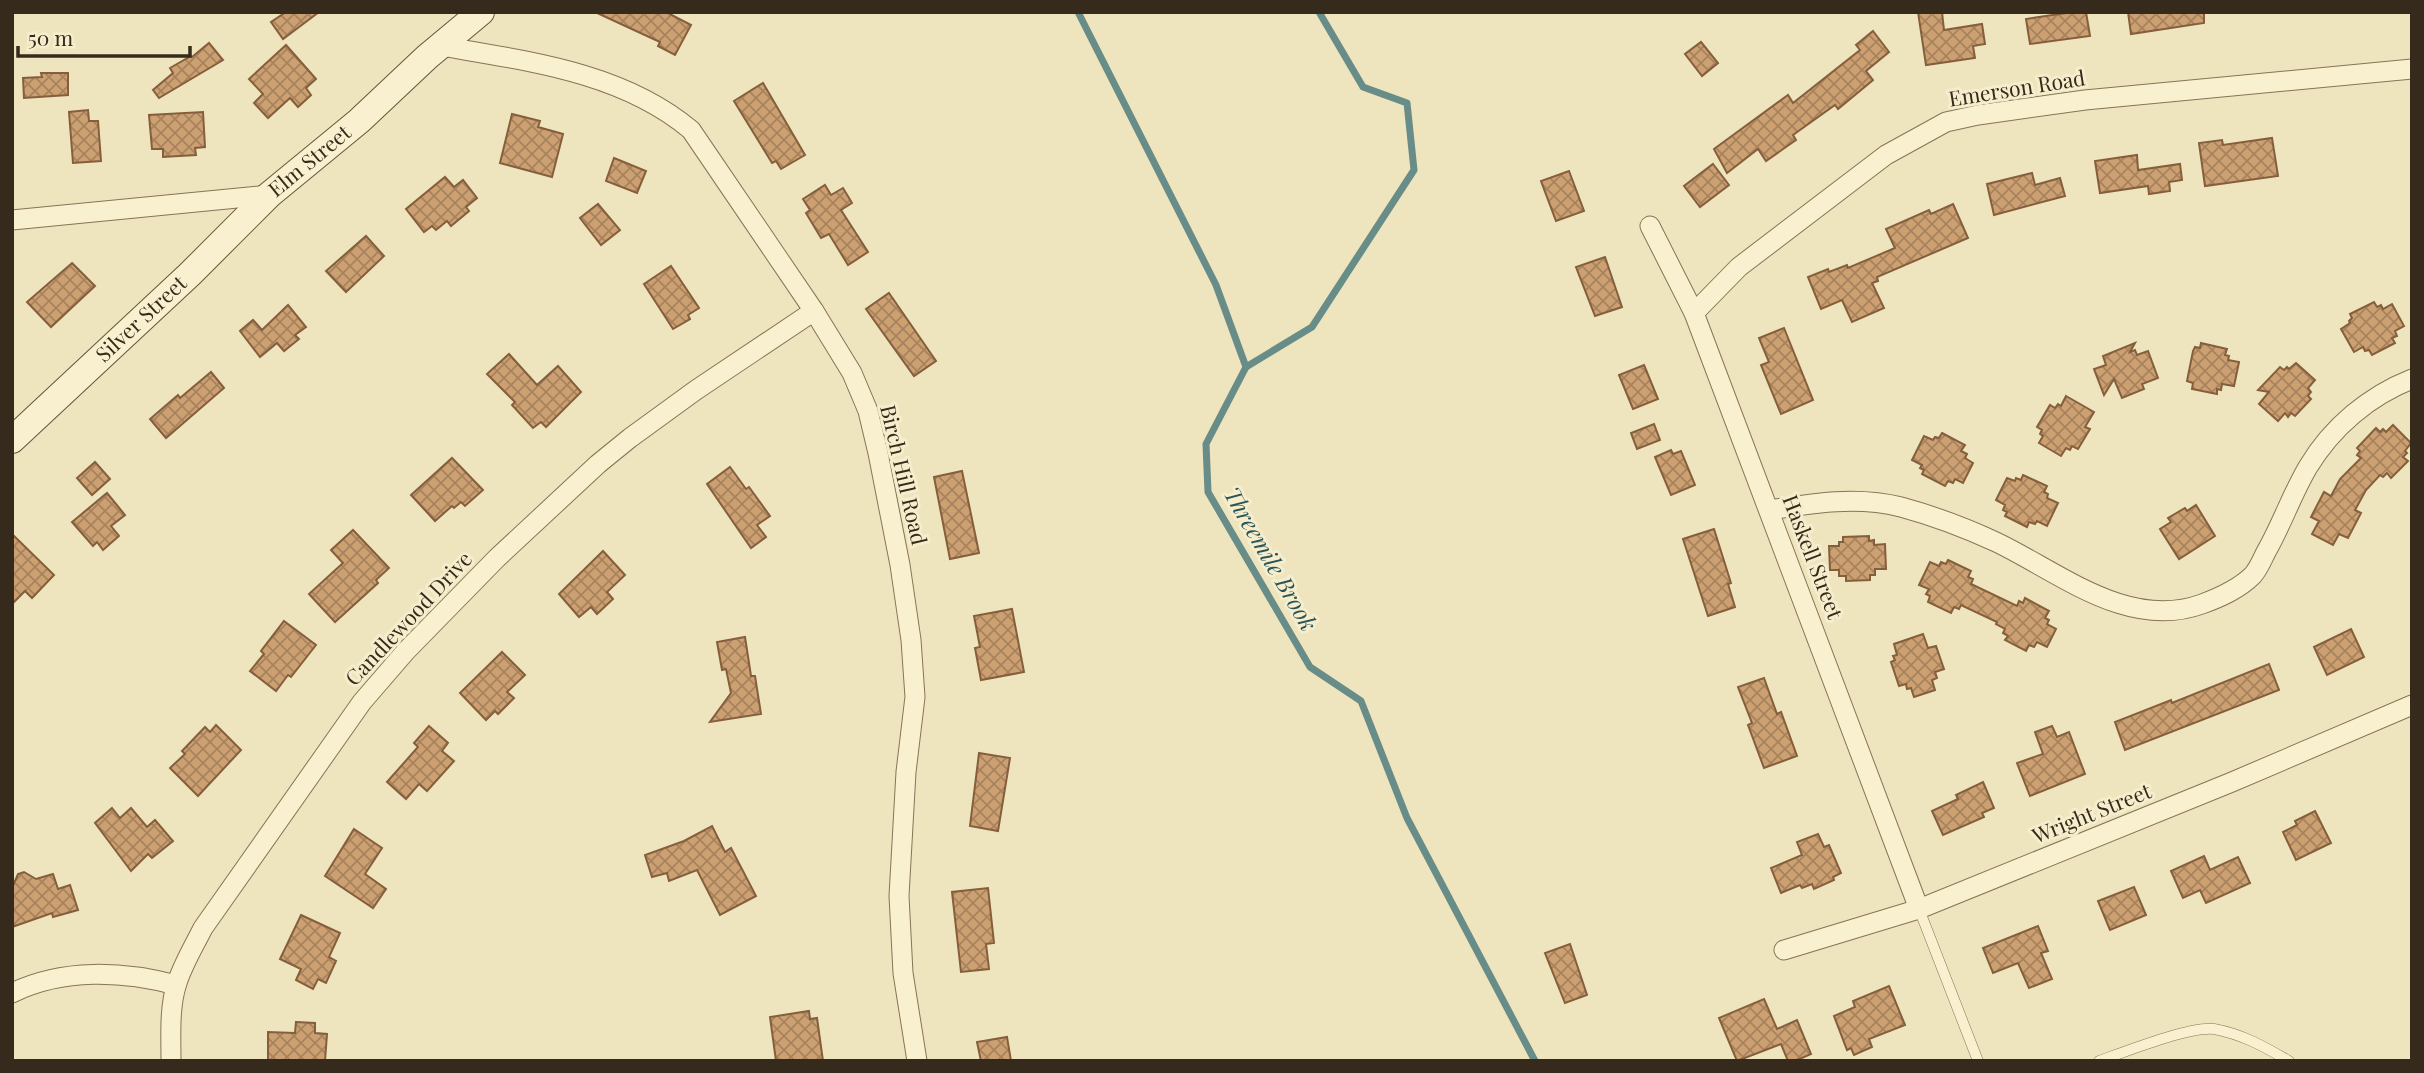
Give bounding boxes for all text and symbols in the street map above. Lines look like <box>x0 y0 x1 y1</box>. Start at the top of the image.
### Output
scale bar <box>18 14 189 58</box>
text: 50 m <box>28 23 74 51</box>
street label: Emerson Road <box>1946 62 2087 112</box>
street label: Elm Street <box>261 117 356 202</box>
street label: Silver Street <box>89 268 192 367</box>
street label: Birch Hill Road <box>875 402 935 547</box>
water label: Threemile Brook <box>1217 480 1325 636</box>
street label: Haskell Street <box>1777 490 1851 623</box>
street label: Candlewood Drive <box>338 545 477 691</box>
street label: Wright Street <box>2027 775 2155 849</box>

